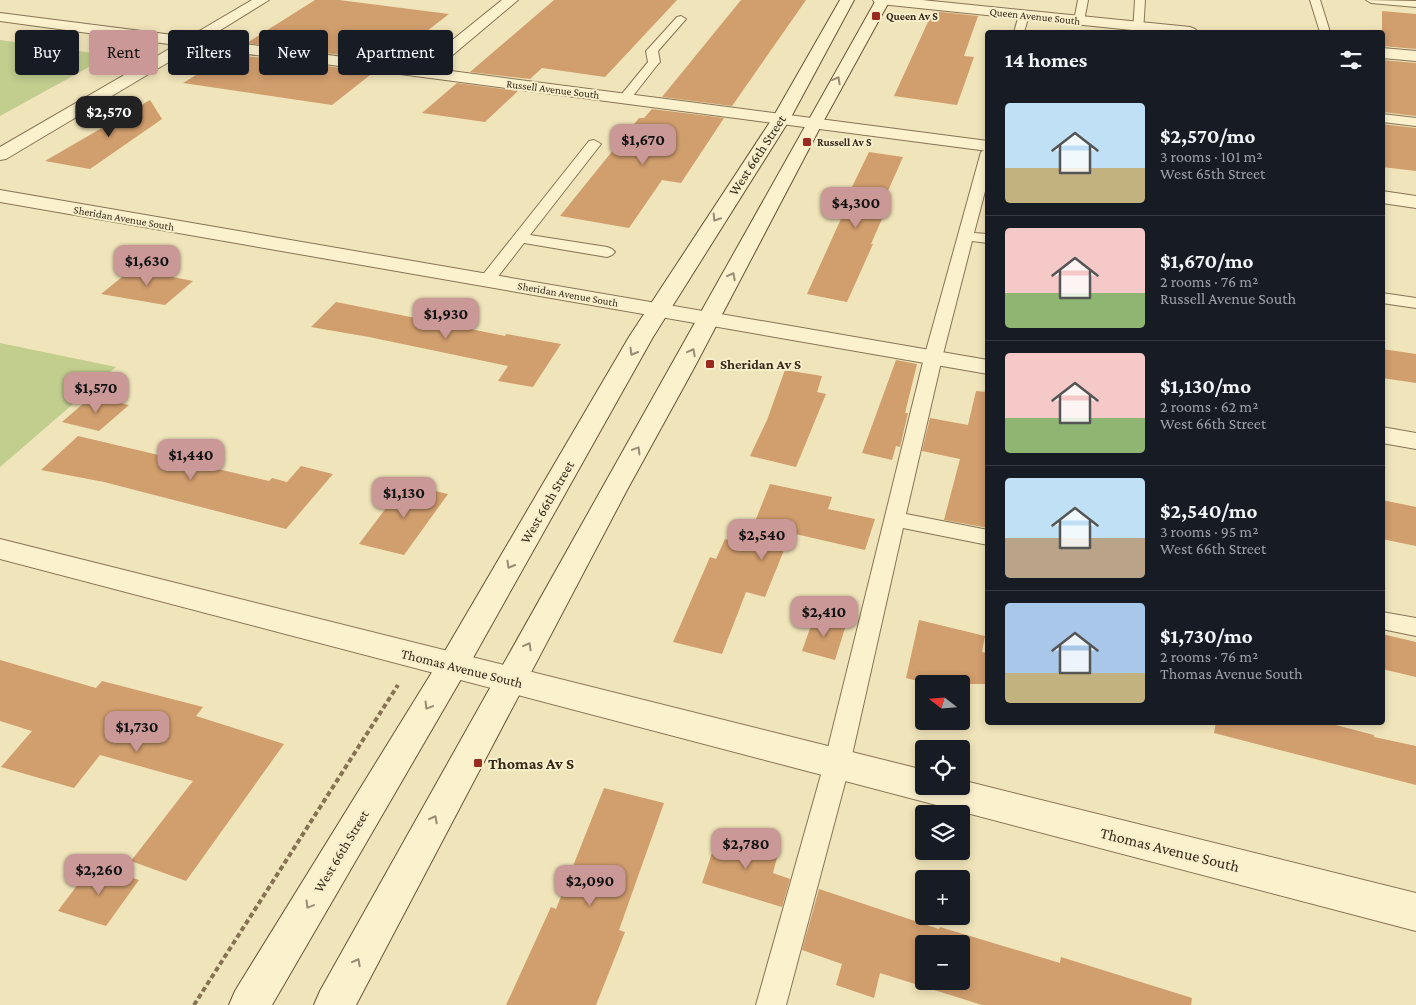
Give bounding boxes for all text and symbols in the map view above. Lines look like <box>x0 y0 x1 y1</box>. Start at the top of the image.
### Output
street label: Queen Avenue South <box>989 5 1081 27</box>
marker: Queen Av S <box>870 10 882 22</box>
place label: Queen Av S <box>886 10 938 22</box>
chip: Buy <box>15 30 79 75</box>
chip: Rent <box>89 30 158 75</box>
chip: Filters <box>168 30 249 75</box>
chip: New <box>259 30 328 75</box>
chip: Apartment <box>338 30 453 75</box>
icon: filters <box>1337 46 1365 74</box>
text: 14 homes <box>1005 48 1087 72</box>
street label: Russell Avenue South <box>506 77 600 101</box>
one-way arrow <box>831 77 841 86</box>
pin: $2,570 <box>68 96 150 138</box>
text: $2,570 <box>86 103 132 120</box>
street label: West 66th Street <box>725 111 789 198</box>
icon: home <box>1045 123 1105 183</box>
pin: $1,670 <box>602 124 684 166</box>
text: $2,570/mo <box>1160 124 1255 148</box>
text: $1,670 <box>621 131 665 148</box>
marker: Russell Av S <box>801 136 813 148</box>
place label: Russell Av S <box>817 136 872 148</box>
text: 3 rooms · 101 m² <box>1160 148 1263 165</box>
text: West 65th Street <box>1160 165 1265 182</box>
pin: $4,300 <box>815 186 897 229</box>
text: $4,300 <box>832 194 880 211</box>
street label: Sheridan Avenue South <box>73 203 175 233</box>
one-way arrow <box>713 213 722 222</box>
pin: $1,630 <box>106 244 188 287</box>
icon: home <box>1045 248 1105 308</box>
text: $1,670/mo <box>1160 249 1253 273</box>
text: $1,630 <box>125 252 169 269</box>
one-way arrow <box>726 272 736 281</box>
text: 2 rooms · 76 m² <box>1160 273 1258 290</box>
street label: Sheridan Avenue South <box>517 279 619 309</box>
text: Russell Avenue South <box>1160 290 1296 307</box>
pin: $1,930 <box>405 298 487 340</box>
text: $1,930 <box>424 305 468 322</box>
one-way arrow <box>629 347 639 356</box>
one-way arrow <box>686 348 696 357</box>
place label: Sheridan Av S <box>720 356 801 372</box>
marker: Sheridan Av S <box>704 358 716 370</box>
pin: $1,570 <box>55 372 137 414</box>
icon: home <box>1045 373 1105 433</box>
text: $1,130/mo <box>1160 374 1251 398</box>
text: $1,570 <box>74 379 118 396</box>
text: 2 rooms · 62 m² <box>1160 398 1258 415</box>
text: West 66th Street <box>1160 415 1266 432</box>
pin: $1,440 <box>150 438 232 481</box>
text: $1,440 <box>168 446 214 463</box>
one-way arrow <box>630 447 640 456</box>
street label: West 66th Street <box>517 457 577 546</box>
pin: $1,130 <box>363 476 445 519</box>
text: $1,130 <box>383 484 425 501</box>
icon: home <box>1045 498 1105 558</box>
text: $2,540/mo <box>1160 499 1257 523</box>
pin: $2,540 <box>721 518 803 561</box>
text: 3 rooms · 95 m² <box>1160 523 1258 540</box>
text: $2,540 <box>739 526 785 543</box>
text: West 66th Street <box>1160 540 1266 557</box>
one-way arrow <box>507 560 517 569</box>
pin: $2,410 <box>783 596 865 638</box>
text: $2,410 <box>802 603 846 620</box>
icon: home <box>1045 623 1105 683</box>
text: $1,730/mo <box>1160 624 1253 648</box>
one-way arrow <box>522 642 532 651</box>
street label: Thomas Avenue South <box>399 645 525 691</box>
text: 2 rooms · 76 m² <box>1160 648 1258 665</box>
text: Thomas Avenue South <box>1160 665 1303 682</box>
north arrow <box>915 675 970 730</box>
map controls <box>915 675 970 990</box>
one-way arrow <box>425 700 435 709</box>
pin: $1,730 <box>96 710 178 753</box>
text: $1,730 <box>115 718 159 735</box>
button: locate <box>915 740 970 795</box>
place label: Thomas Av S <box>488 755 574 772</box>
marker: Thomas Av S <box>472 757 484 769</box>
button: layers <box>915 805 970 860</box>
street label: West 66th Street <box>310 807 372 895</box>
one-way arrow <box>428 816 438 825</box>
street label: Thomas Avenue South <box>1099 824 1242 875</box>
pin: $2,780 <box>705 828 787 870</box>
text: $2,780 <box>723 835 769 852</box>
pin: $2,260 <box>58 854 140 896</box>
text: $2,260 <box>75 861 123 878</box>
pin: $2,090 <box>549 864 631 907</box>
button: + <box>915 870 970 925</box>
text: $2,090 <box>566 872 614 889</box>
one-way arrow <box>305 900 315 909</box>
button: − <box>915 935 970 990</box>
one-way arrow <box>351 958 361 967</box>

